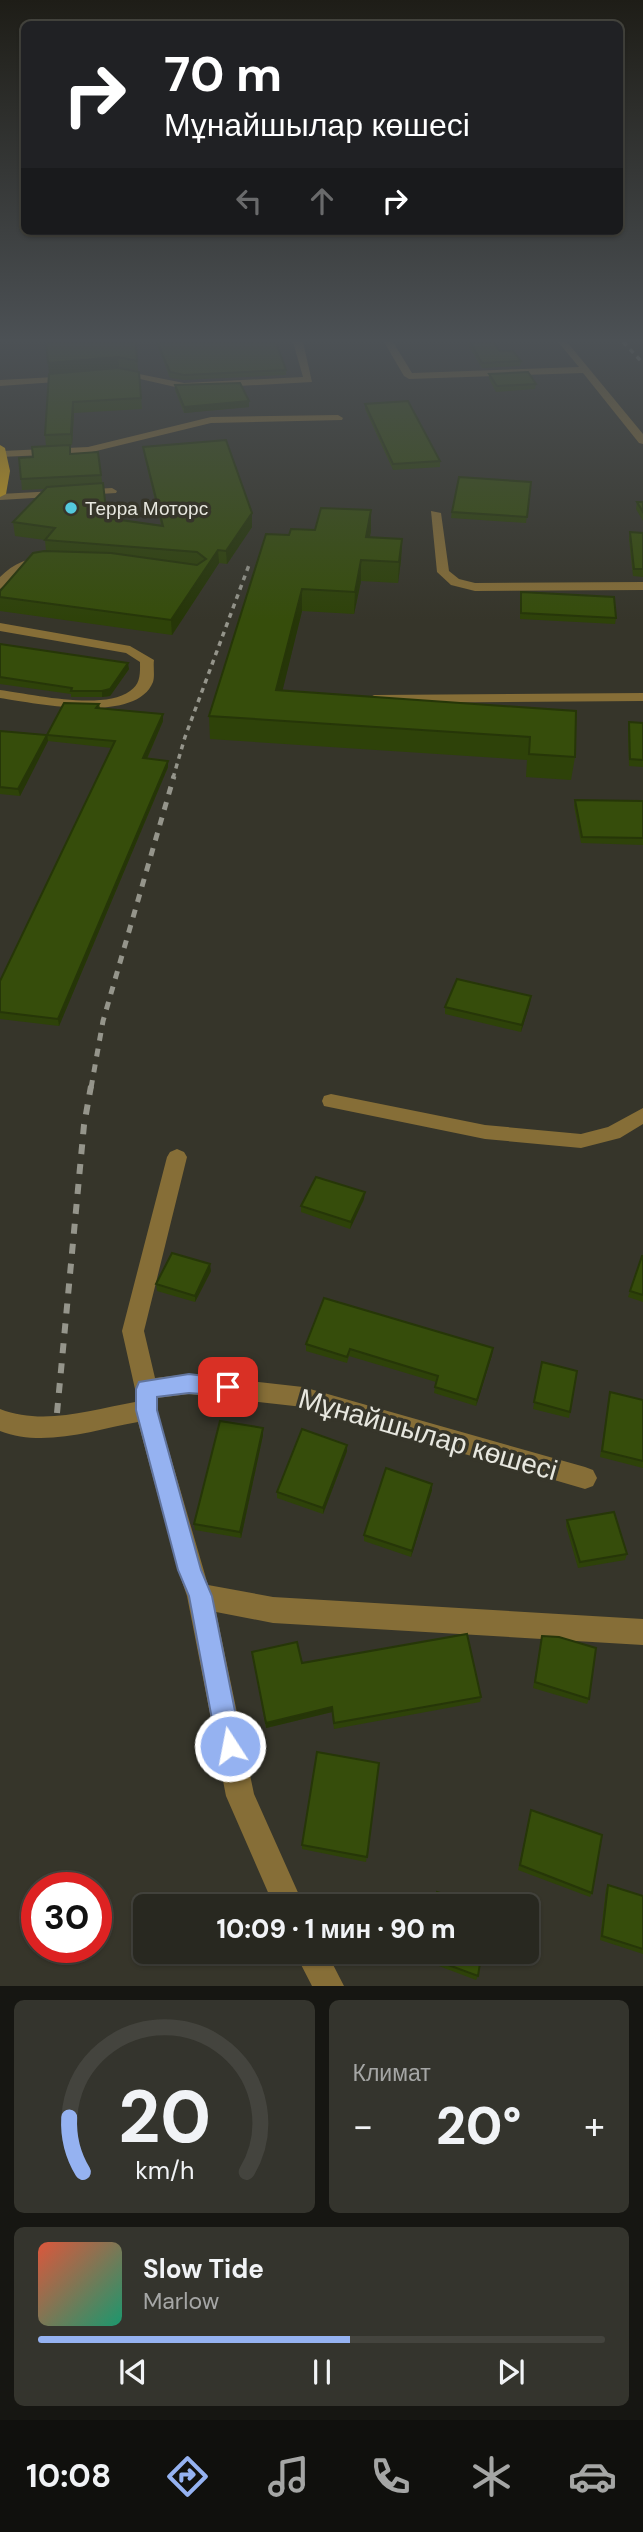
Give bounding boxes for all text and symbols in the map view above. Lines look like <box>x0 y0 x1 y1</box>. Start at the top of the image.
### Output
text: 70 m <box>164 42 282 106</box>
icon: right <box>49 49 140 140</box>
text: Мұнайшылар көшесі <box>164 104 470 146</box>
icon: left <box>230 182 268 220</box>
icon: ahead <box>303 182 341 220</box>
icon: right <box>376 182 414 220</box>
place label: Терра Моторс <box>85 496 208 521</box>
marker: Терра Моторс <box>63 500 79 516</box>
pin <box>198 1357 258 1417</box>
icon: arrive <box>209 1368 247 1406</box>
street label: Мұнайшылар көшесі <box>294 1380 562 1489</box>
position arrow <box>193 1709 267 1783</box>
speed limit sign: 30 <box>21 1872 112 1963</box>
text: 10:09 · 1 мин · 90 m <box>216 1912 456 1946</box>
text: Климат <box>353 2058 431 2088</box>
text: 20 <box>118 2071 211 2166</box>
text: 20° <box>436 2092 522 2160</box>
text: − <box>353 2101 373 2151</box>
text: + <box>584 2101 605 2151</box>
text: km/h <box>135 2154 194 2187</box>
text: Slow Tide <box>143 2252 264 2286</box>
text: Marlow <box>143 2286 219 2316</box>
icon: previous <box>114 2353 152 2391</box>
icon: pause <box>303 2353 341 2391</box>
icon: next <box>492 2353 530 2391</box>
icon: directions <box>163 2452 212 2501</box>
icon: music <box>264 2452 313 2501</box>
icon: phone <box>366 2452 415 2501</box>
icon: climate <box>467 2452 516 2501</box>
icon: car <box>568 2452 617 2501</box>
text: 10:08 <box>26 2455 111 2497</box>

